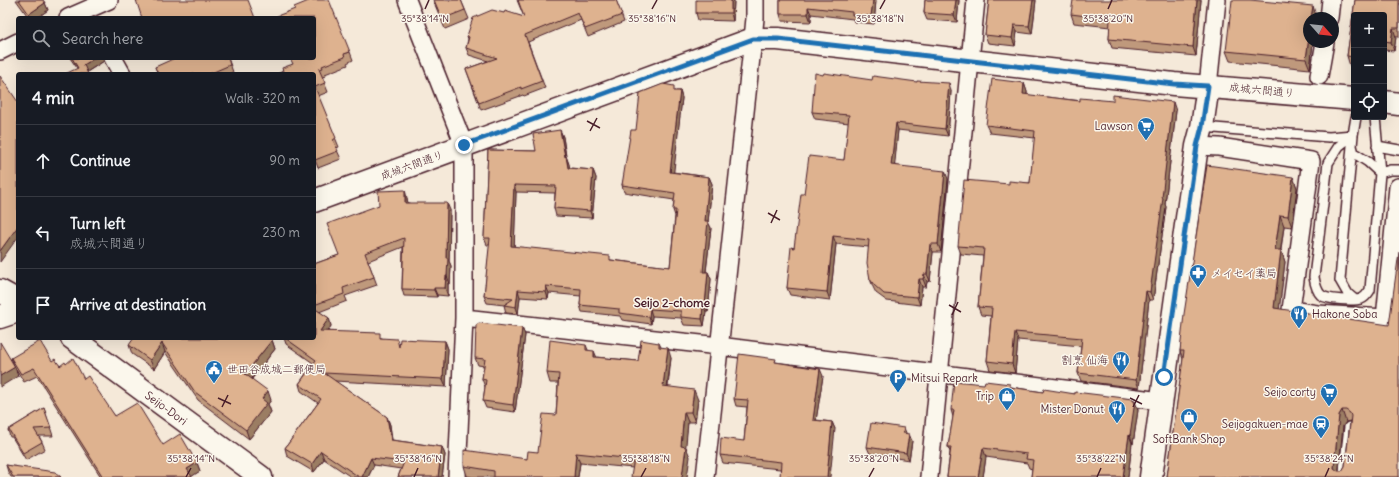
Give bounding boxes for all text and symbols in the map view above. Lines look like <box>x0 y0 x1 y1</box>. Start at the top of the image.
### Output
text: 35°38'14"N <box>401 12 449 25</box>
text: 35°38'16"N <box>628 12 676 25</box>
text: 35°38'18"N <box>856 12 904 25</box>
text: 35°38'20"N <box>1083 12 1133 25</box>
north arrow <box>1303 12 1339 48</box>
map controls <box>1351 12 1387 120</box>
button: + <box>1351 12 1387 48</box>
search box <box>16 16 316 60</box>
icon: search <box>30 27 52 49</box>
text: Search here <box>62 29 143 48</box>
button: − <box>1351 48 1387 84</box>
street label: 成城六間通り <box>1229 80 1295 100</box>
button: locate <box>1351 84 1387 120</box>
text: 4 min <box>32 87 74 109</box>
text: Walk · 320 m <box>225 90 300 107</box>
supermarket icon: Lawson <box>1136 116 1156 141</box>
place label: Lawson <box>1095 119 1133 133</box>
route end <box>455 136 473 154</box>
street label: 成城六間通り <box>379 147 445 183</box>
icon: ahead <box>32 150 54 172</box>
text: Continue <box>70 151 131 170</box>
text: 90 m <box>269 152 300 169</box>
text: Turn left <box>70 214 125 233</box>
icon: left <box>32 222 54 244</box>
text: 230 m <box>262 224 300 241</box>
text: 成城六間通り <box>70 235 148 252</box>
pharmacy icon: メイセイ薬局 <box>1188 263 1208 288</box>
place label: メイセイ薬局 <box>1211 266 1277 280</box>
icon: arrive <box>32 294 54 316</box>
text: Arrive at destination <box>70 295 206 314</box>
district label: Seijo 2-chome <box>634 295 711 310</box>
restaurant icon: Hakone Soba <box>1289 304 1309 329</box>
place label: Hakone Soba <box>1312 307 1377 321</box>
restaurant icon: 割烹 仙海 <box>1111 350 1131 375</box>
place label: 割烹 仙海 <box>1061 353 1108 367</box>
public building icon: 世田谷成城二郵便局 <box>204 359 224 384</box>
place label: 世田谷成城二郵便局 <box>227 362 326 376</box>
parking icon: Mitsui Repark <box>888 368 908 393</box>
route start <box>1155 368 1173 386</box>
place label: Mitsui Repark <box>911 371 978 385</box>
supermarket icon: Seijo corty <box>1319 382 1339 407</box>
place label: Seijo corty <box>1264 385 1316 399</box>
shop icon: Trip <box>997 386 1017 411</box>
street label: Seijo-Dori <box>142 388 190 428</box>
place label: Trip <box>976 389 994 403</box>
restaurant icon: Mister Donut <box>1107 399 1127 424</box>
place label: Mister Donut <box>1041 402 1104 416</box>
shop icon: SoftBank Shop <box>1179 407 1199 432</box>
station icon: Seijogakuen-mae <box>1311 414 1331 439</box>
place label: Seijogakuen-mae <box>1222 417 1308 431</box>
place label: SoftBank Shop <box>1153 432 1225 446</box>
text: 35°38'14"N <box>167 452 215 465</box>
text: 35°38'16"N <box>394 452 442 465</box>
text: 35°38'18"N <box>622 452 670 465</box>
text: 35°38'20"N <box>849 452 899 465</box>
text: 35°38'22"N <box>1076 452 1126 465</box>
text: 35°38'24"N <box>1304 452 1354 465</box>

